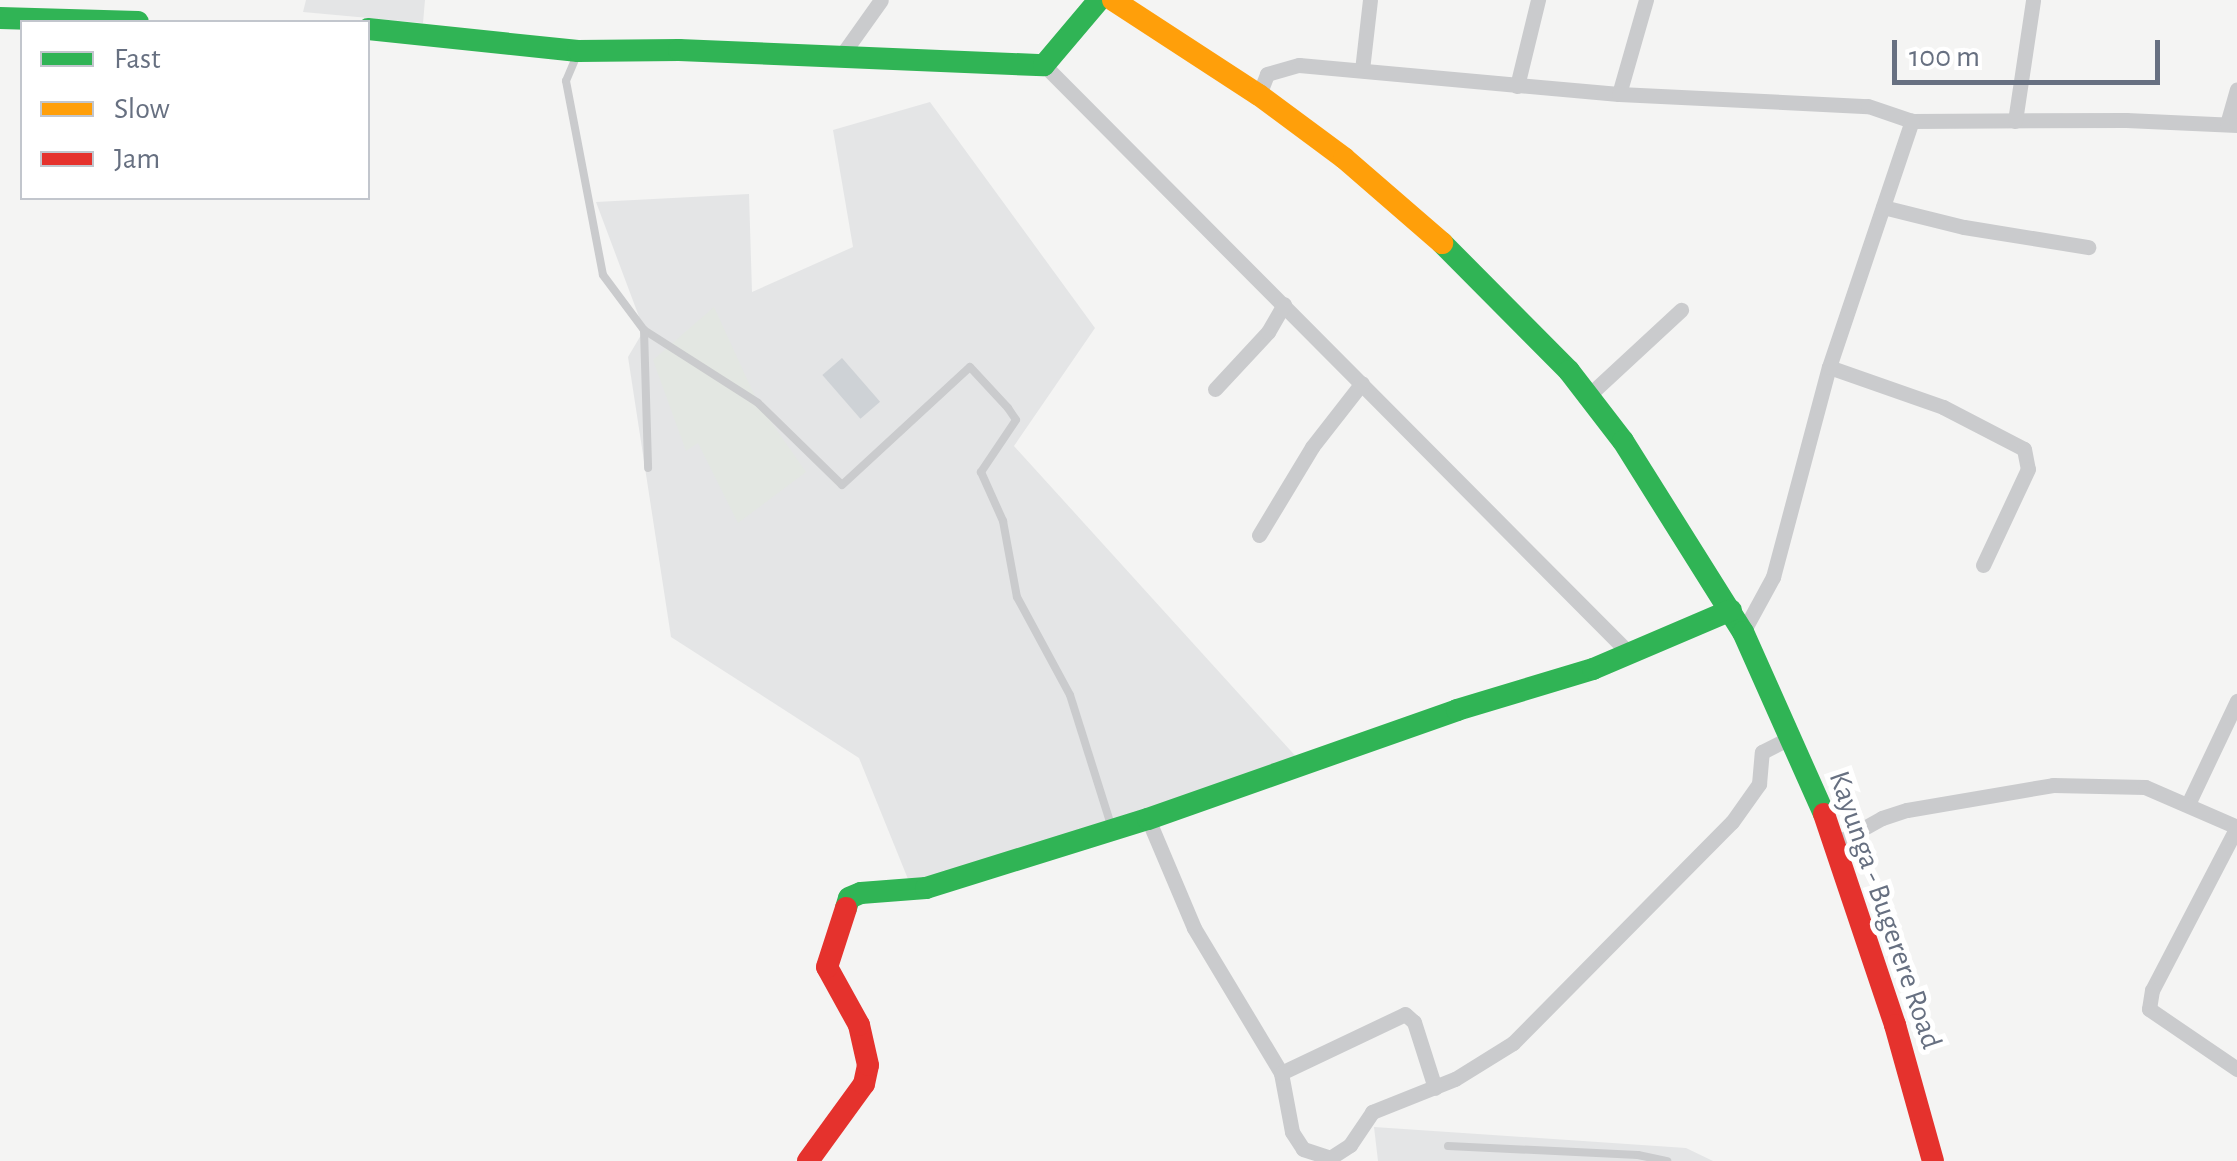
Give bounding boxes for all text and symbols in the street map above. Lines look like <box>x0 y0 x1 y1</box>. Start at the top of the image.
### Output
legend <box>20 20 370 200</box>
scale bar <box>1897 20 2164 82</box>
text: 100 m <box>1909 42 1980 72</box>
text: Fast <box>114 44 161 74</box>
text: Slow <box>114 94 170 124</box>
text: Jam <box>114 144 160 174</box>
street label: Kayunga - Bugerere Road <box>1821 766 1949 1054</box>

